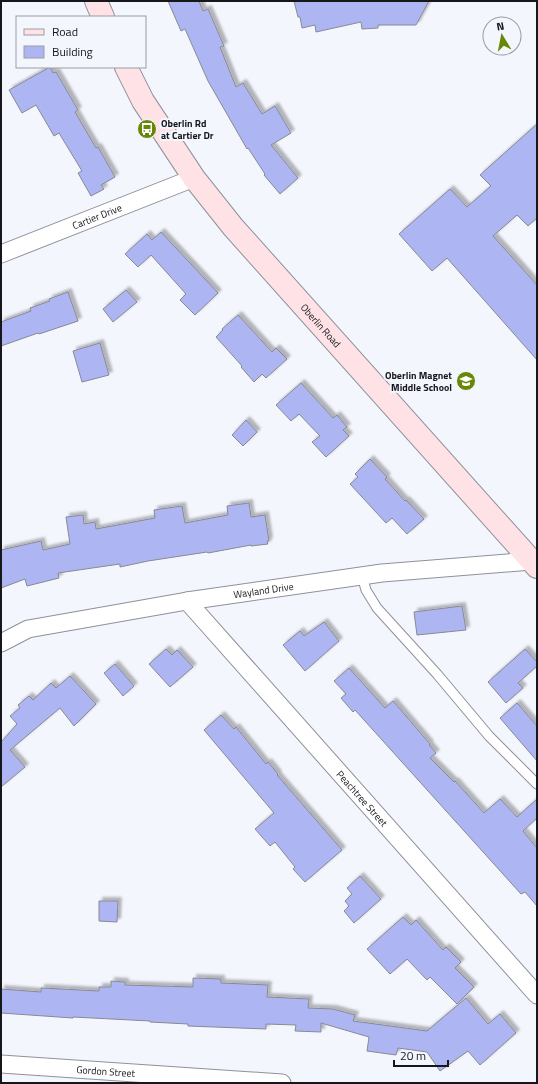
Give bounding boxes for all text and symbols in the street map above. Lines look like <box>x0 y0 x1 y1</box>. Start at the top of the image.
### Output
legend <box>16 16 146 68</box>
north arrow <box>482 16 522 56</box>
text: N <box>495 18 505 35</box>
text: Road <box>52 22 78 41</box>
text: Building <box>52 42 93 61</box>
place label: Oberlin Rd at Cartier Dr <box>161 116 214 143</box>
bus stop icon: Oberlin Rd at Cartier Dr <box>136 118 158 140</box>
street label: Cartier Drive <box>70 200 124 233</box>
street label: Oberlin Road <box>297 300 345 351</box>
place label: Oberlin Magnet Middle School <box>385 368 452 395</box>
school or university icon: Oberlin Magnet Middle School <box>455 370 477 392</box>
street label: Wayland Drive <box>232 578 294 602</box>
street label: Peachtree Street <box>333 767 392 830</box>
scale bar <box>394 1042 448 1068</box>
text: 20 m <box>400 1046 426 1065</box>
street label: Gordon Street <box>76 1062 136 1081</box>

